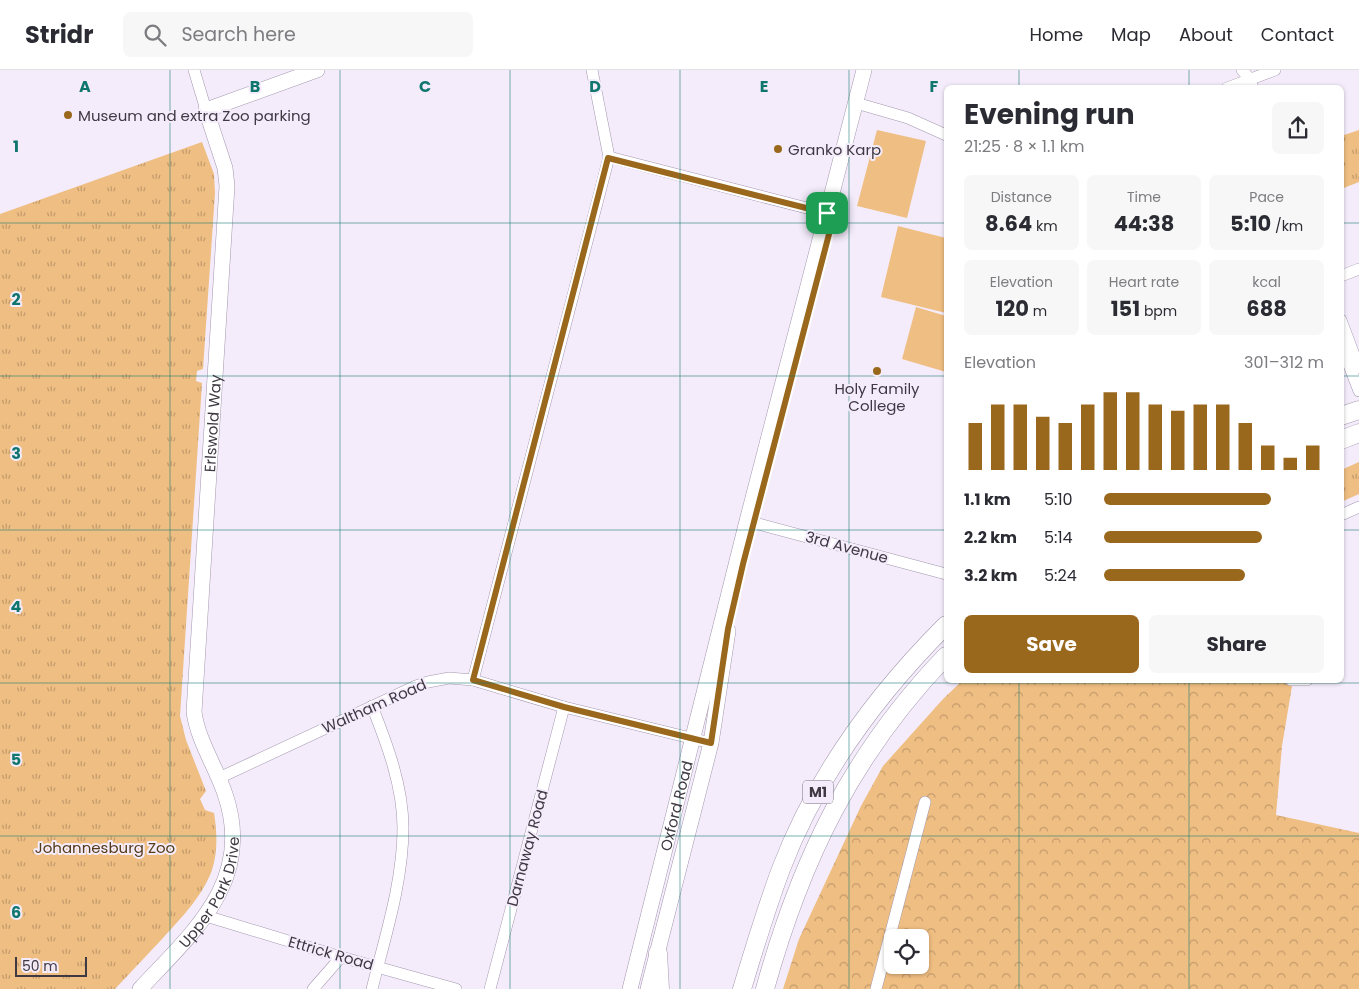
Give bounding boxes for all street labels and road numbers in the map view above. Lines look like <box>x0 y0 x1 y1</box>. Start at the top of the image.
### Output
street label: Erlswold Way <box>199 373 226 473</box>
street label: 3rd Avenue <box>803 526 891 568</box>
street label: Waltham Road <box>319 674 429 738</box>
street label: Oxford Road <box>654 758 697 853</box>
road number: M1 <box>803 780 833 804</box>
street label: Darnaway Road <box>501 787 553 909</box>
street label: Upper Park Drive <box>174 836 243 952</box>
street label: Ettrick Road <box>286 931 376 975</box>

